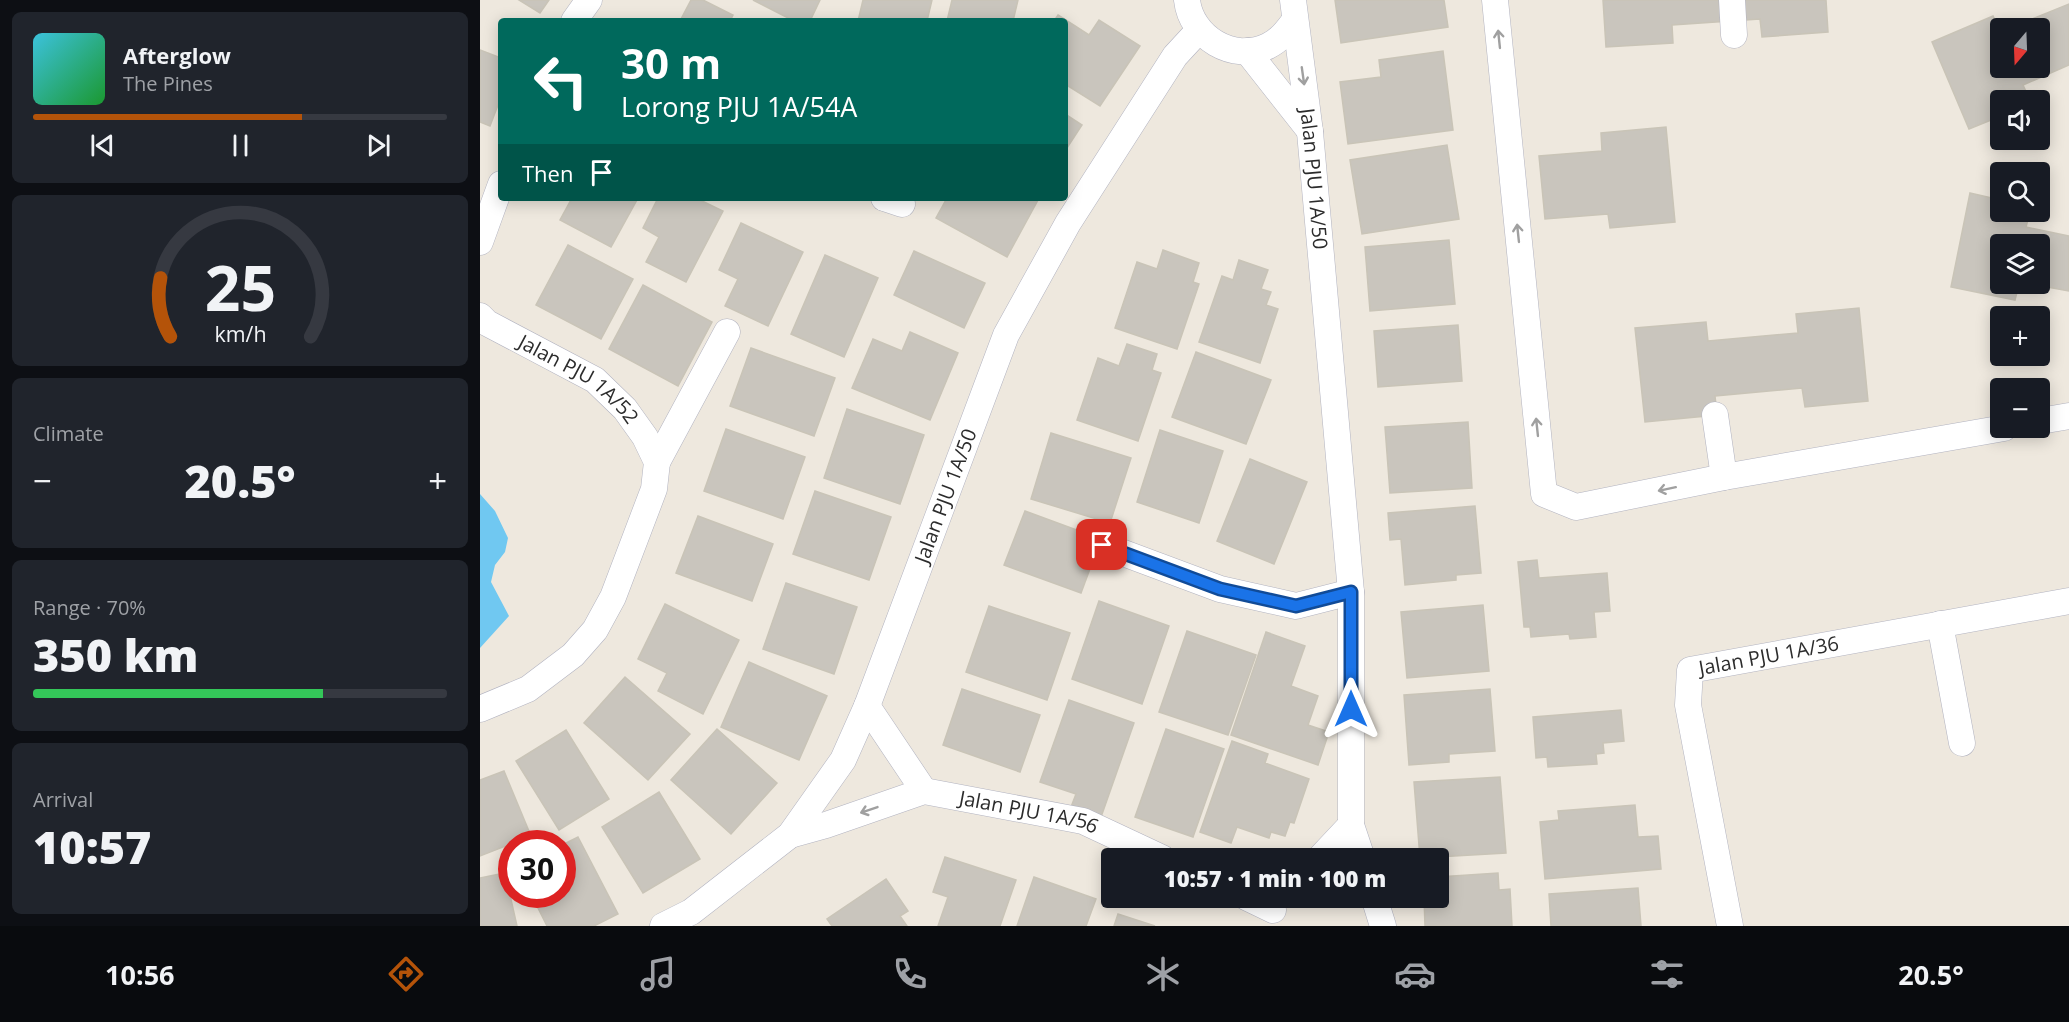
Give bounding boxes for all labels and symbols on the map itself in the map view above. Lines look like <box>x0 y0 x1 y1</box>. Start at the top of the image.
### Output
north arrow <box>1990 18 2050 78</box>
one-way arrow <box>1493 30 1504 50</box>
one-way arrow <box>1297 65 1308 85</box>
street label: Jalan PJU 1A/50 <box>1294 104 1334 250</box>
one-way arrow <box>1512 224 1523 244</box>
street label: Jalan PJU 1A/52 <box>512 327 645 429</box>
one-way arrow <box>1531 418 1542 438</box>
street label: Jalan PJU 1A/50 <box>907 425 983 569</box>
one-way arrow <box>1658 484 1677 495</box>
pin <box>1076 519 1127 570</box>
street label: Jalan PJU 1A/36 <box>1695 629 1841 682</box>
position arrow <box>1319 677 1383 741</box>
street label: Jalan PJU 1A/56 <box>955 784 1103 840</box>
one-way arrow <box>860 806 879 817</box>
speed limit sign: 30 <box>498 830 576 908</box>

